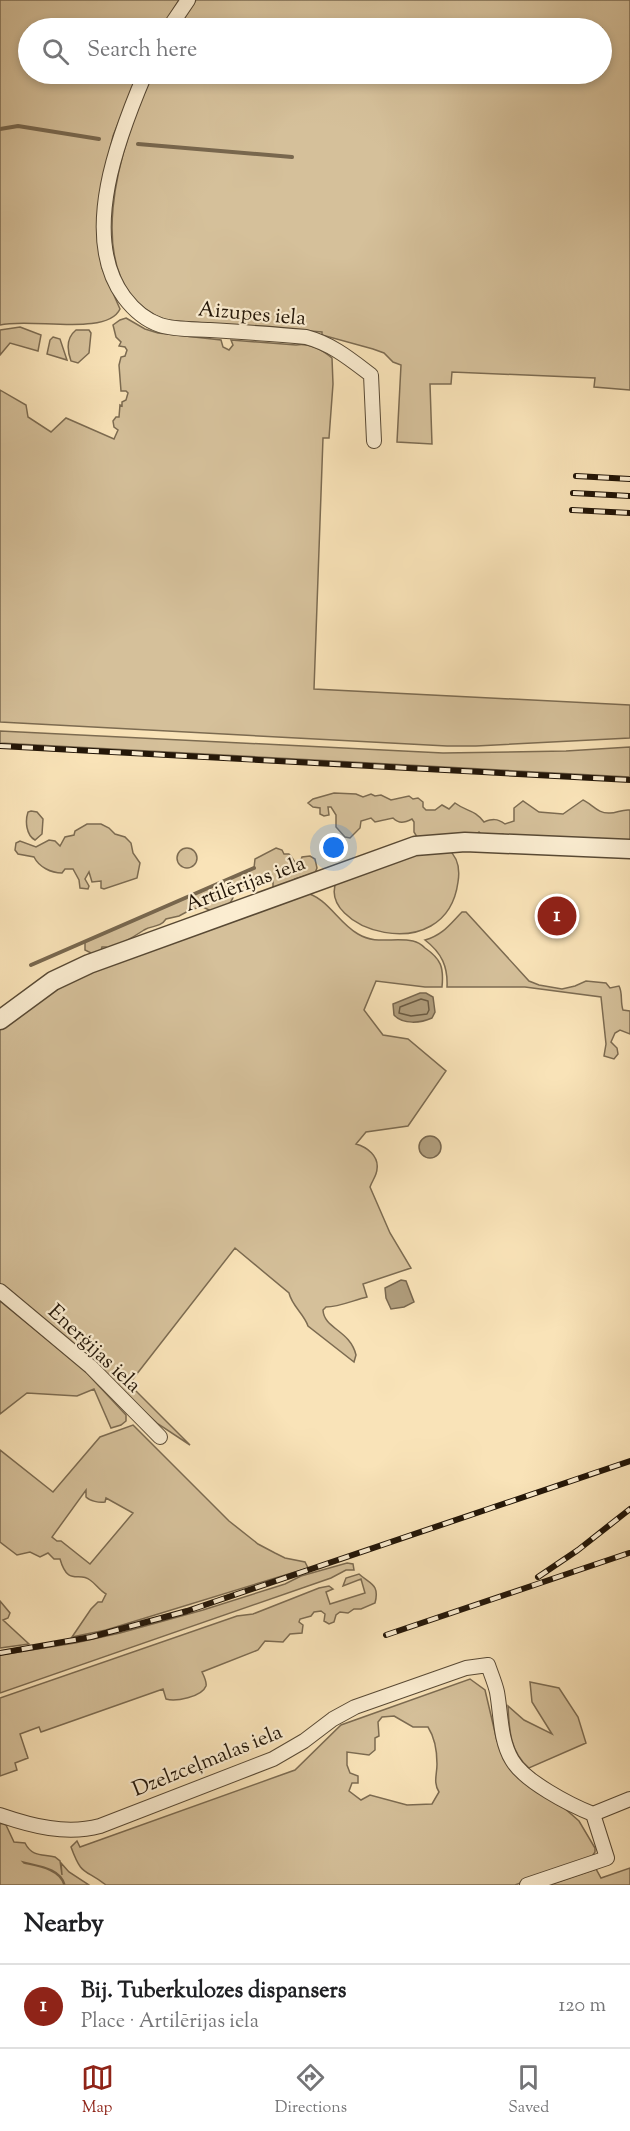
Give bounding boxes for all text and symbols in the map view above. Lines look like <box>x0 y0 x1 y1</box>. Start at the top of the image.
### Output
search box <box>18 18 612 84</box>
icon: search <box>39 35 72 68</box>
text: Search here <box>87 35 197 67</box>
street label: Aizupes iela <box>197 295 307 335</box>
your location <box>319 833 348 862</box>
street label: Artilērijas iela <box>181 849 310 921</box>
pin: 1 <box>538 894 576 938</box>
street label: Enerģijas iela <box>40 1298 147 1401</box>
street label: Dzelzceļmalas iela <box>128 1718 288 1806</box>
text: Nearby <box>24 1906 104 1943</box>
text: Bij. Tuberkulozes dispansers <box>81 1976 346 2008</box>
text: 1 <box>40 1992 47 2021</box>
text: 120 m <box>558 1992 606 2021</box>
text: Place · Artilērijas iela <box>81 2008 259 2037</box>
tab: Map <box>81 2061 114 2120</box>
tab: Directions <box>275 2061 347 2120</box>
tab: Saved <box>508 2061 549 2120</box>

